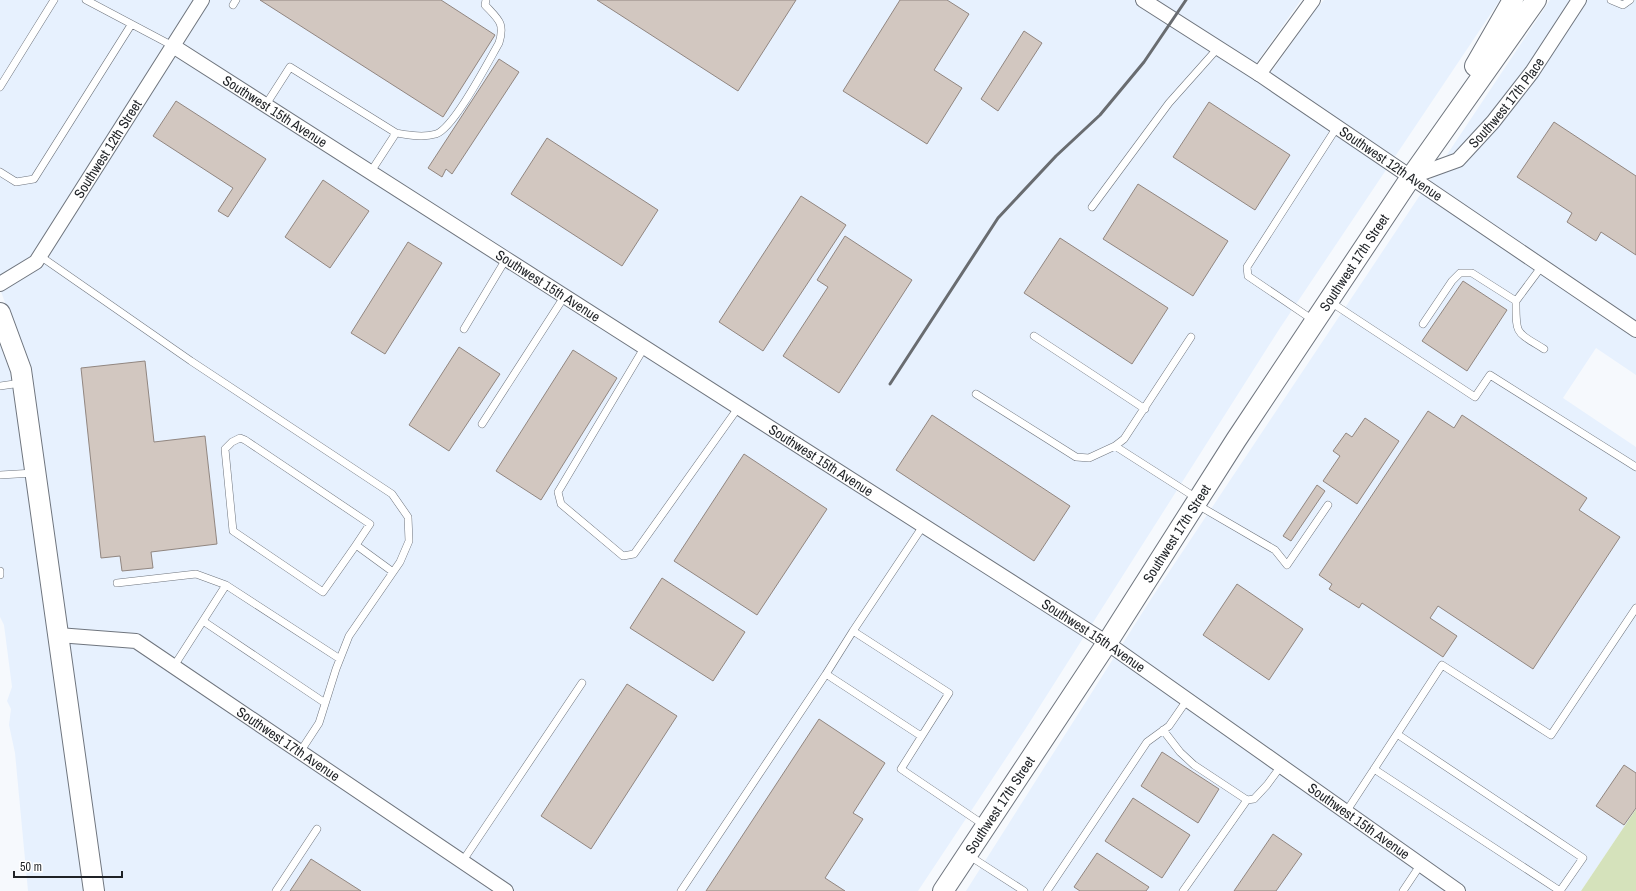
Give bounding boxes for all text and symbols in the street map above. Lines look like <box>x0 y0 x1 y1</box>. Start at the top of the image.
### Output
street label: Southwest 17th Place <box>1465 54 1548 152</box>
street label: Southwest 15th Avenue <box>219 71 331 151</box>
street label: Southwest 12th Street <box>70 96 145 202</box>
street label: Southwest 12th Avenue <box>1336 122 1446 205</box>
street label: Southwest 17th Street <box>1315 210 1393 315</box>
street label: Southwest 15th Avenue <box>492 246 604 326</box>
street label: Southwest 15th Avenue <box>765 420 877 500</box>
street label: Southwest 17th Street <box>1139 481 1214 586</box>
street label: Southwest 15th Avenue <box>1038 595 1149 676</box>
street label: Southwest 17th Avenue <box>233 703 343 785</box>
street label: Southwest 17th Street <box>961 753 1039 857</box>
street label: Southwest 15th Avenue <box>1305 779 1413 863</box>
scale bar <box>14 853 122 879</box>
text: 50 m <box>20 859 42 875</box>

